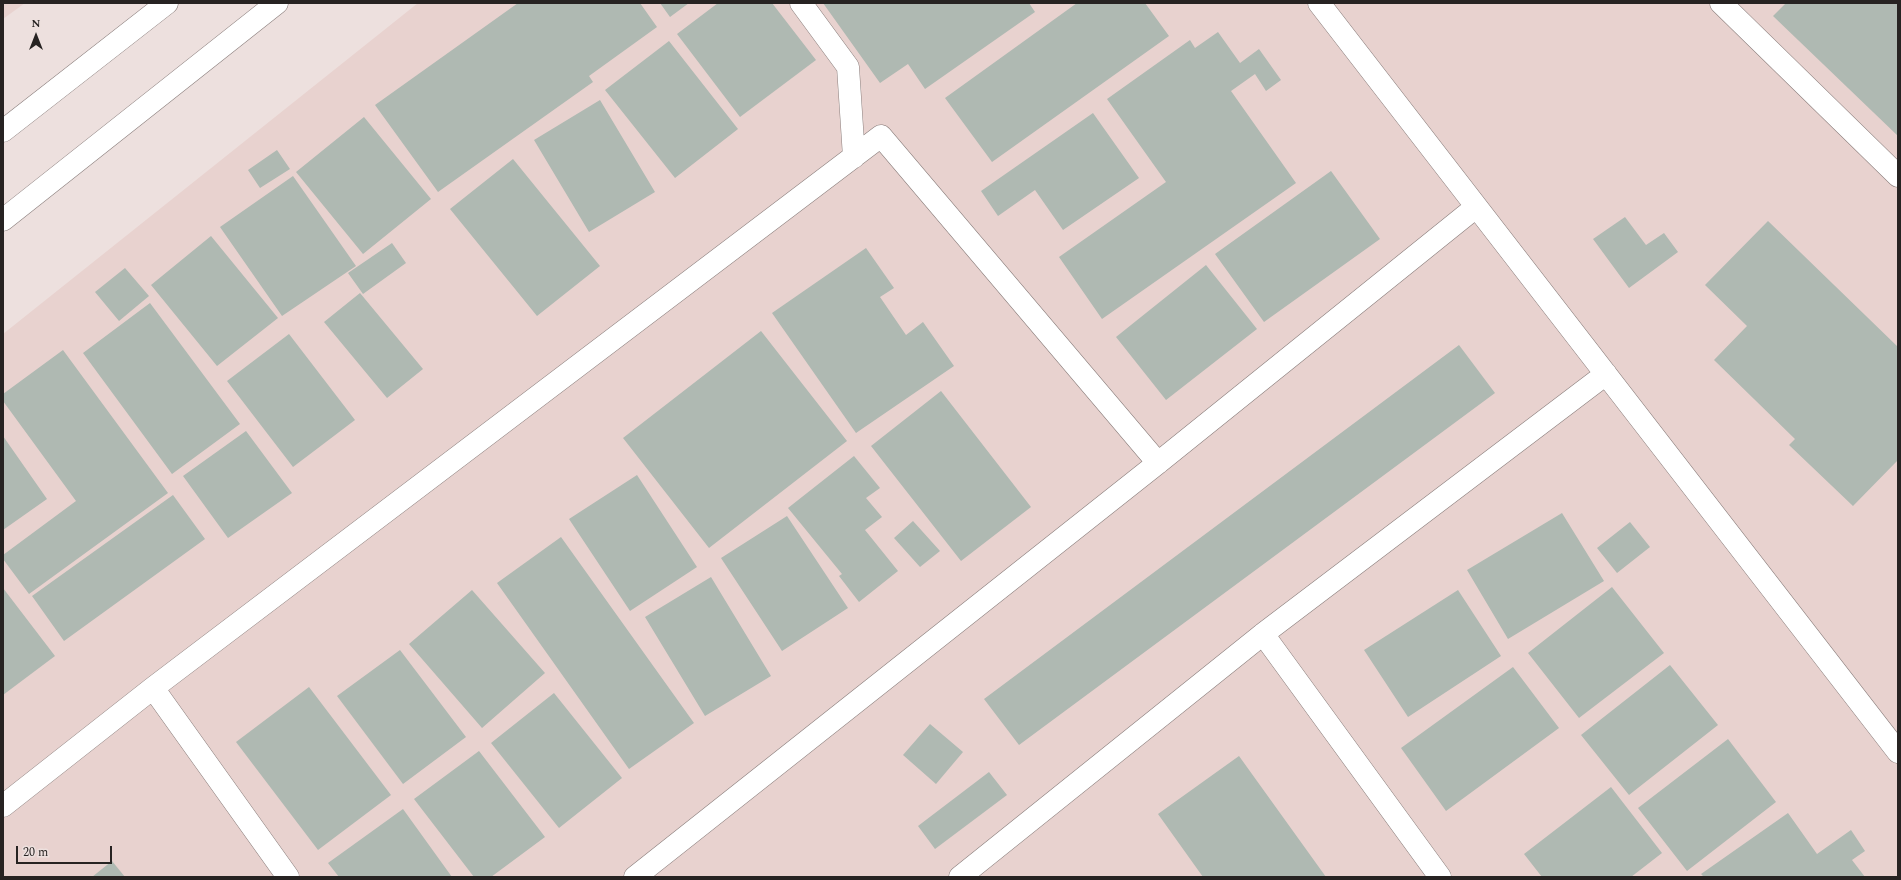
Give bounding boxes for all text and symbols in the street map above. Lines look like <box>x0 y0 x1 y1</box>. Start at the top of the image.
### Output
text: N <box>32 15 40 32</box>
north arrow <box>16 16 56 56</box>
scale bar <box>18 838 114 864</box>
text: 20 m <box>23 843 48 862</box>

